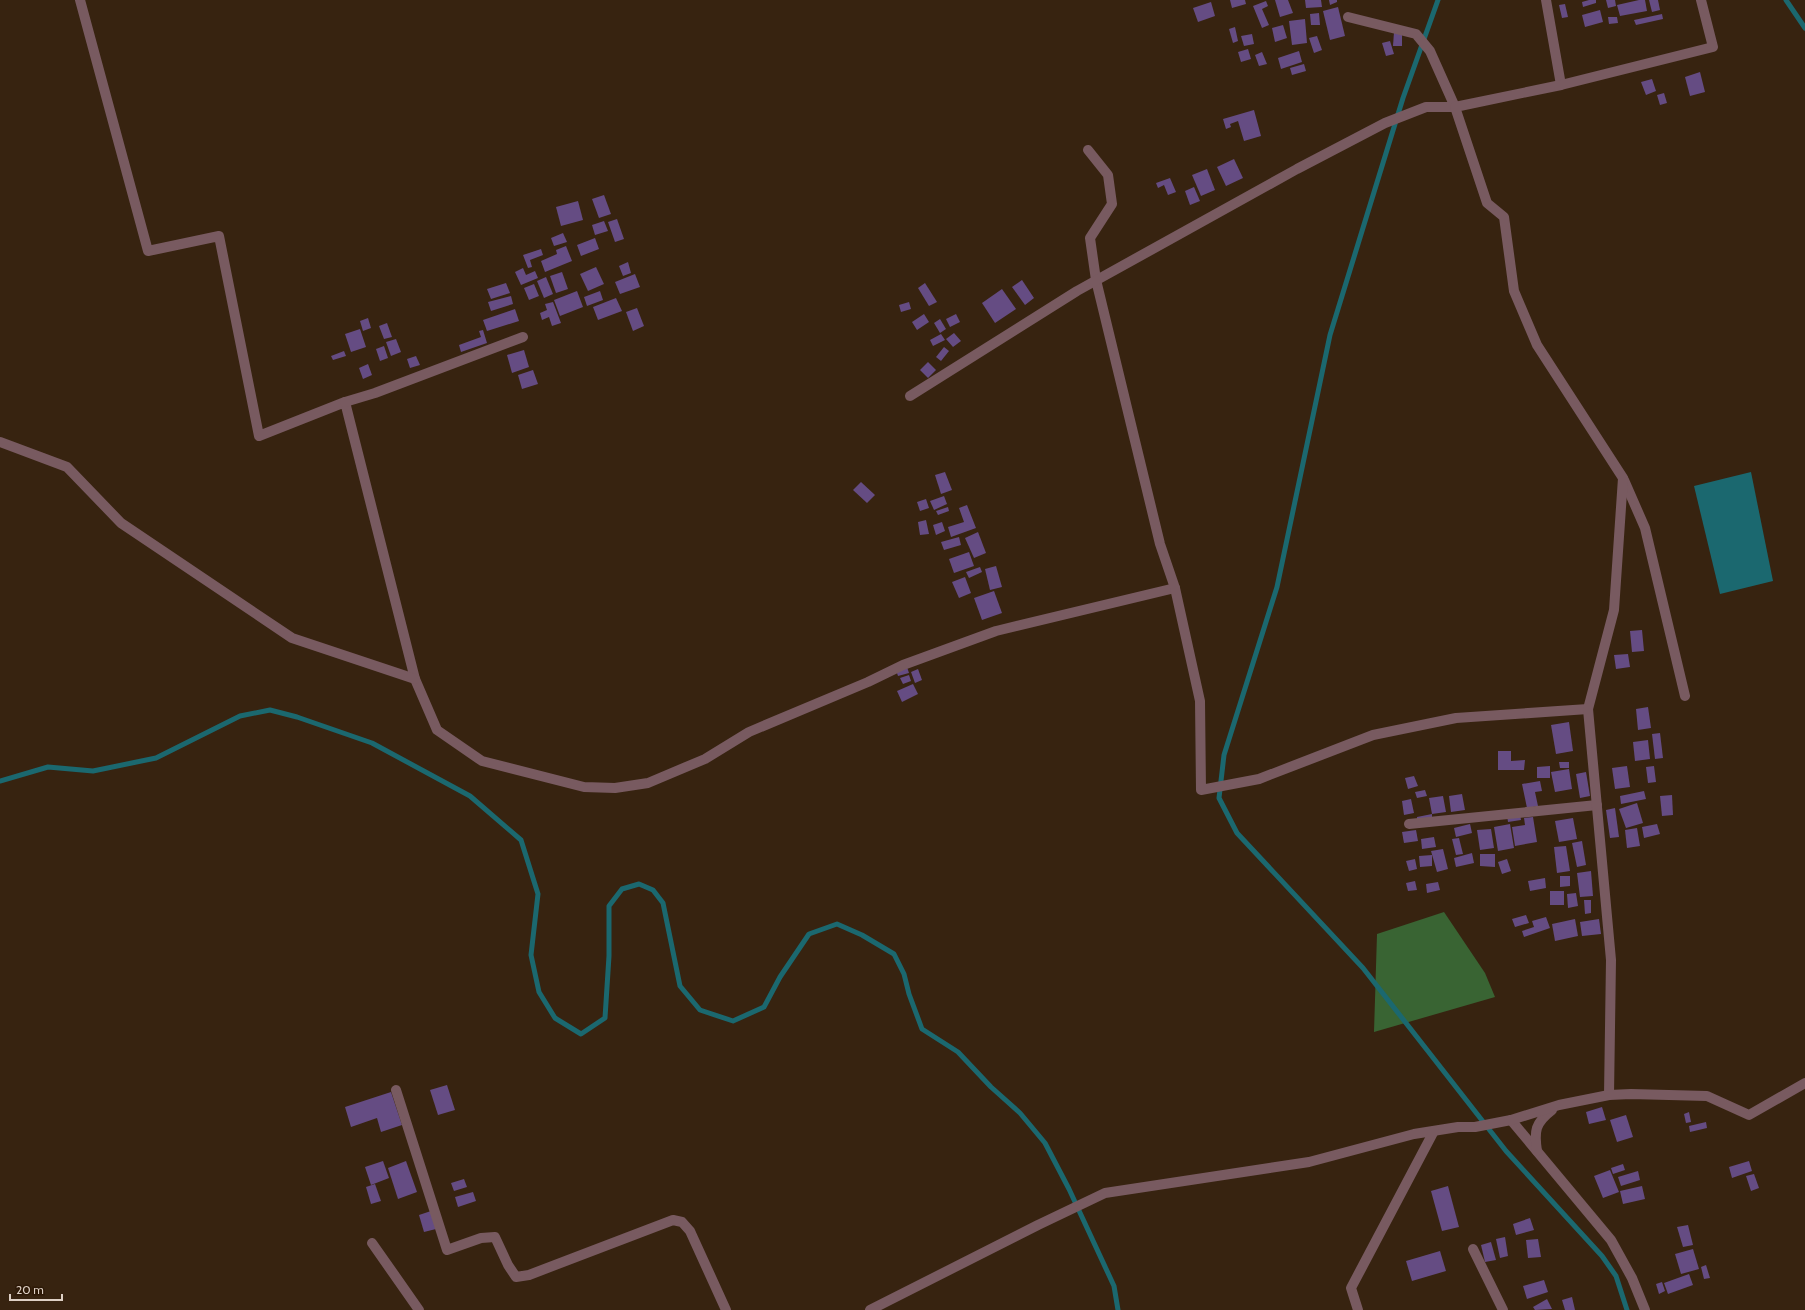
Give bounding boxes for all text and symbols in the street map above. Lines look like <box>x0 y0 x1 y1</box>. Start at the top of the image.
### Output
scale bar <box>10 1276 62 1302</box>
text: 20 m <box>16 1282 44 1297</box>

